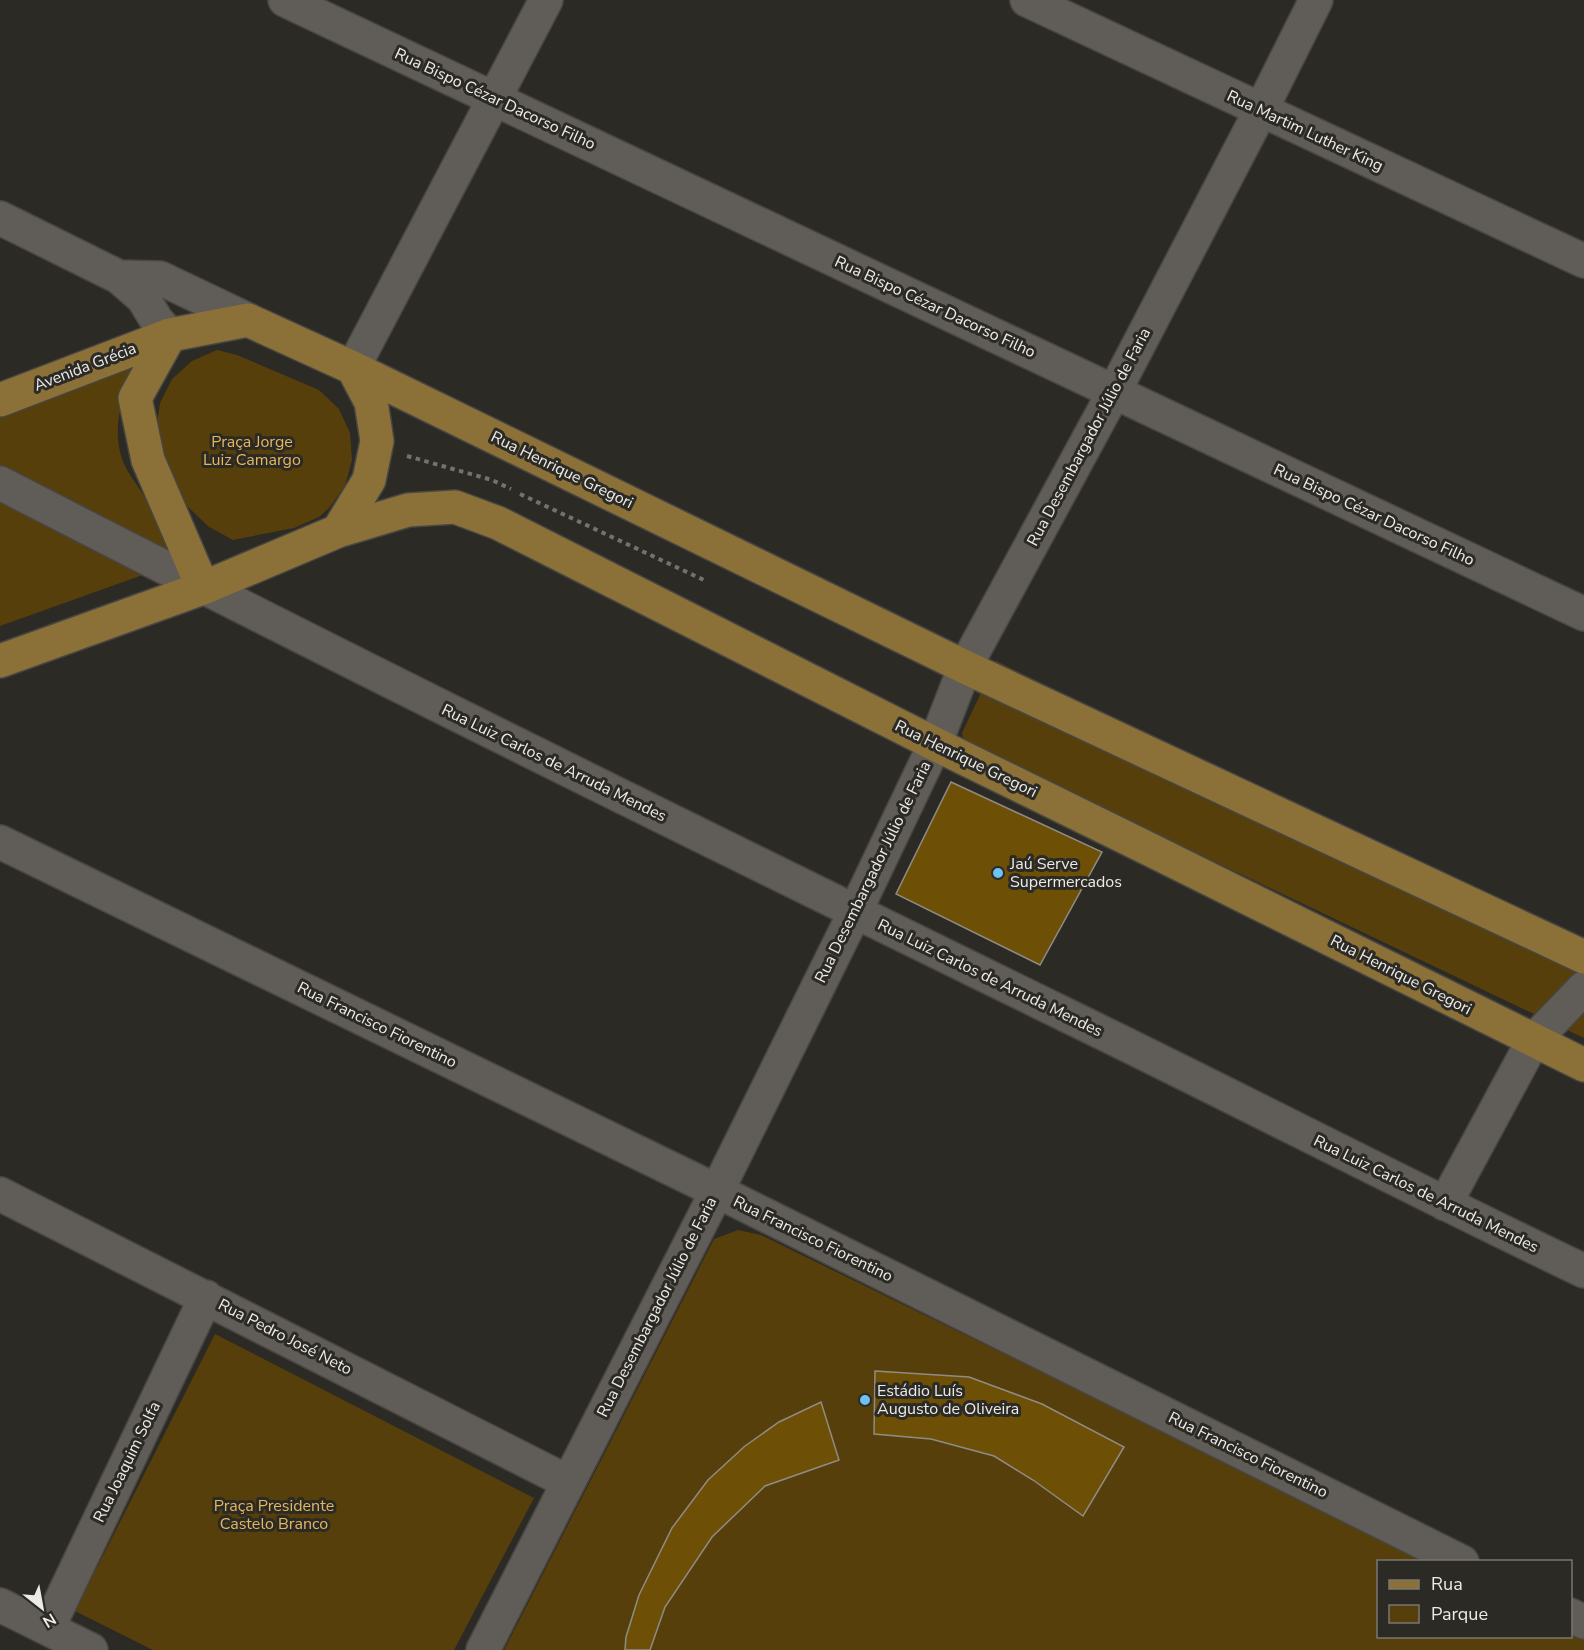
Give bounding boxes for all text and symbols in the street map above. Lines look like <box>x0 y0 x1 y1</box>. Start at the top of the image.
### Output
street label: Rua Bispo Cézar Dacorso Filho <box>391 43 599 155</box>
street label: Rua Martim Luther King <box>1223 85 1387 177</box>
street label: Rua Bispo Cézar Dacorso Filho <box>831 251 1039 363</box>
street label: Rua Desembargador Júlio de Faria <box>1022 324 1156 550</box>
street label: Avenida Grécia <box>31 337 139 397</box>
street label: Rua Henrique Gregori <box>487 426 637 514</box>
park label: Praça Jorge Luiz Camargo <box>203 431 301 471</box>
street label: Rua Bispo Cézar Dacorso Filho <box>1270 459 1478 571</box>
street label: Rua Luiz Carlos de Arruda Mendes <box>438 699 670 827</box>
street label: Rua Henrique Gregori <box>891 715 1041 803</box>
street label: Rua Desembargador Júlio de Faria <box>810 757 936 987</box>
place label: Jaú Serve Supermercados <box>1009 853 1122 893</box>
marker: Jaú Serve Supermercados <box>991 866 1005 880</box>
street label: Rua Luiz Carlos de Arruda Mendes <box>874 914 1106 1042</box>
street label: Rua Henrique Gregori <box>1327 930 1475 1020</box>
street label: Rua Francisco Fiorentino <box>293 977 461 1073</box>
street label: Rua Luiz Carlos de Arruda Mendes <box>1310 1130 1542 1258</box>
street label: Rua Francisco Fiorentino <box>729 1191 897 1287</box>
street label: Rua Desembargador Júlio de Faria <box>592 1193 722 1421</box>
street label: Rua Pedro José Neto <box>214 1294 356 1380</box>
place label: Estádio Luís Augusto de Oliveira <box>877 1380 1019 1420</box>
marker: Estádio Luís Augusto de Oliveira <box>858 1393 872 1407</box>
street label: Rua Joaquim Solfa <box>88 1398 166 1526</box>
street label: Rua Francisco Fiorentino <box>1164 1407 1332 1503</box>
park label: Praça Presidente Castelo Branco <box>214 1495 334 1535</box>
legend <box>1377 1560 1572 1638</box>
text: Rua <box>1431 1572 1463 1596</box>
north arrow <box>12 1578 72 1638</box>
text: Parque <box>1431 1602 1488 1626</box>
text: N <box>38 1607 60 1633</box>

